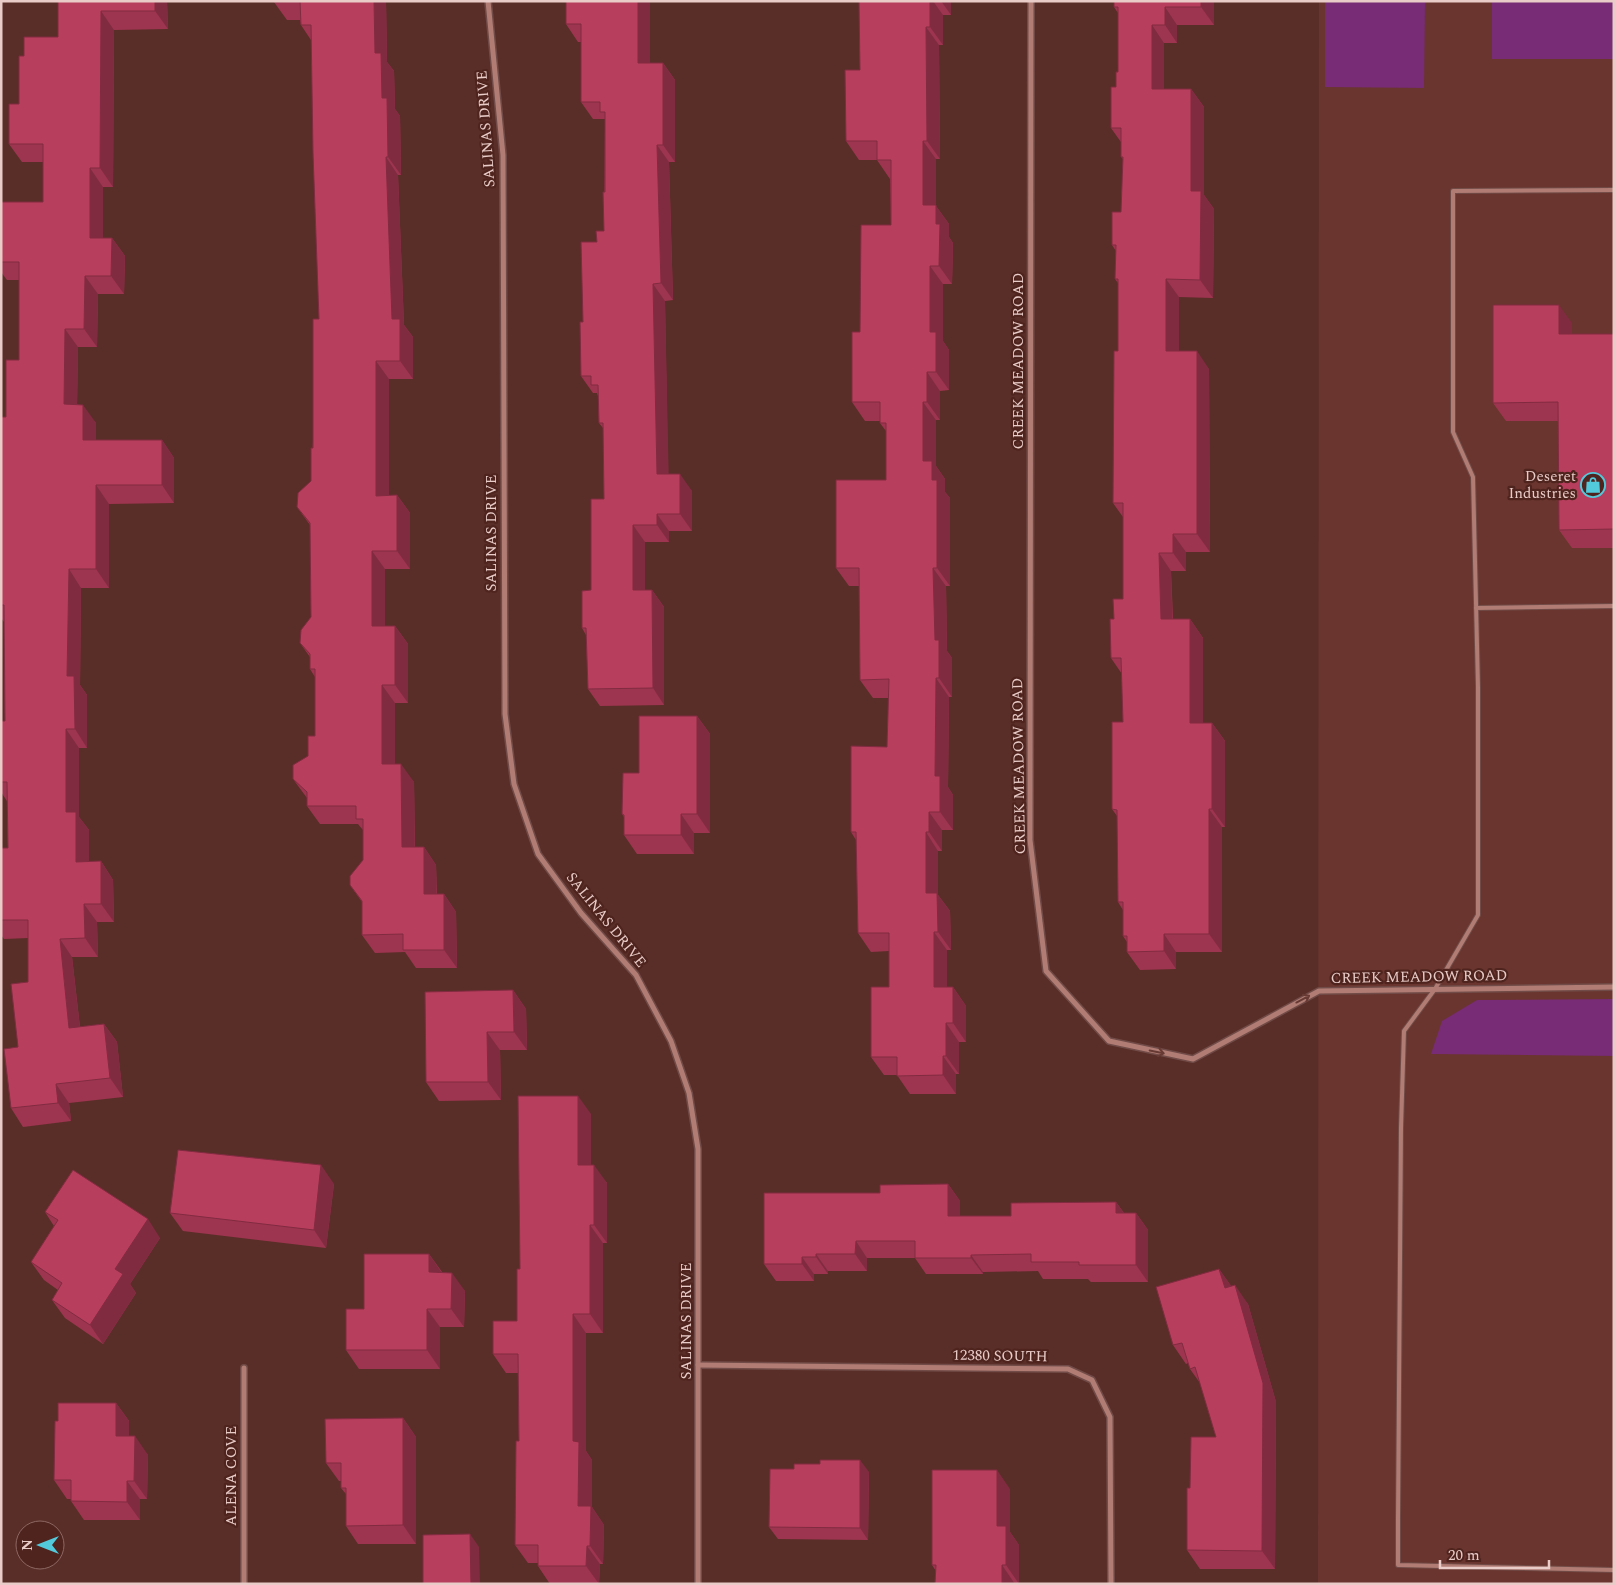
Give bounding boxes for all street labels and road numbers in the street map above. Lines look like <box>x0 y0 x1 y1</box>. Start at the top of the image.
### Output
street label: SALINAS DRIVE <box>470 70 502 188</box>
street label: CREEK MEADOW ROAD <box>1007 273 1030 449</box>
street label: SALINAS DRIVE <box>480 474 503 592</box>
street label: CREEK MEADOW ROAD <box>1006 677 1032 855</box>
street label: SALINAS DRIVE <box>560 867 652 973</box>
street label: CREEK MEADOW ROAD <box>1330 964 1508 990</box>
street label: SALINAS DRIVE <box>675 1262 698 1380</box>
street label: 12380 SOUTH <box>952 1344 1048 1368</box>
street label: ALENA COVE <box>220 1426 243 1526</box>

